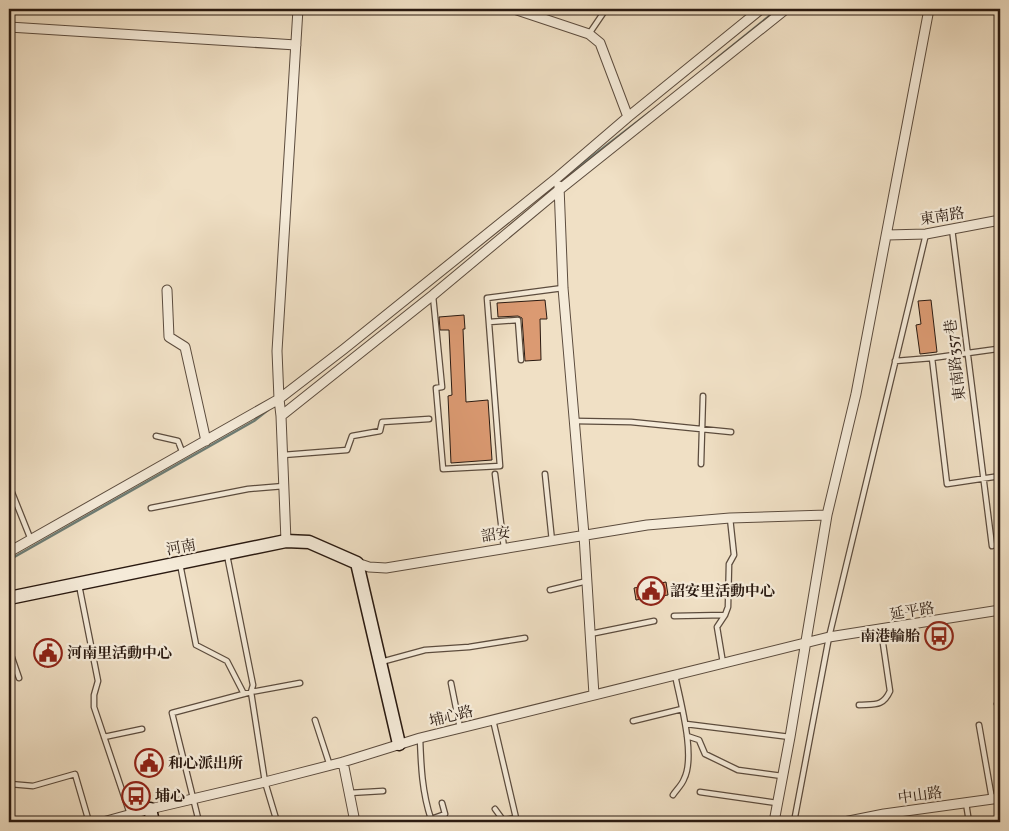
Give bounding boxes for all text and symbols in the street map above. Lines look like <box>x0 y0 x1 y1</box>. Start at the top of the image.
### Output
street label: 東南路 <box>918 204 966 231</box>
street label: 東南路357巷 <box>941 318 972 402</box>
street label: 詔安 <box>480 523 513 548</box>
street label: 河南 <box>165 535 198 562</box>
public building icon: 詔安里活動中心 <box>636 576 666 606</box>
place label: 詔安里活動中心 <box>670 582 775 603</box>
street label: 延平路 <box>888 599 936 626</box>
bus stop icon: 南港輪胎 <box>924 621 954 651</box>
place label: 南港輪胎 <box>860 627 920 648</box>
public building icon: 河南里活動中心 <box>33 638 63 668</box>
place label: 河南里活動中心 <box>67 644 172 665</box>
street label: 埔心路 <box>427 702 476 733</box>
public building icon: 和心派出所 <box>134 748 164 778</box>
place label: 和心派出所 <box>168 754 243 775</box>
bus stop icon: 埔心 <box>121 781 151 811</box>
street label: 中山路 <box>896 783 944 810</box>
place label: 埔心 <box>155 787 185 808</box>

